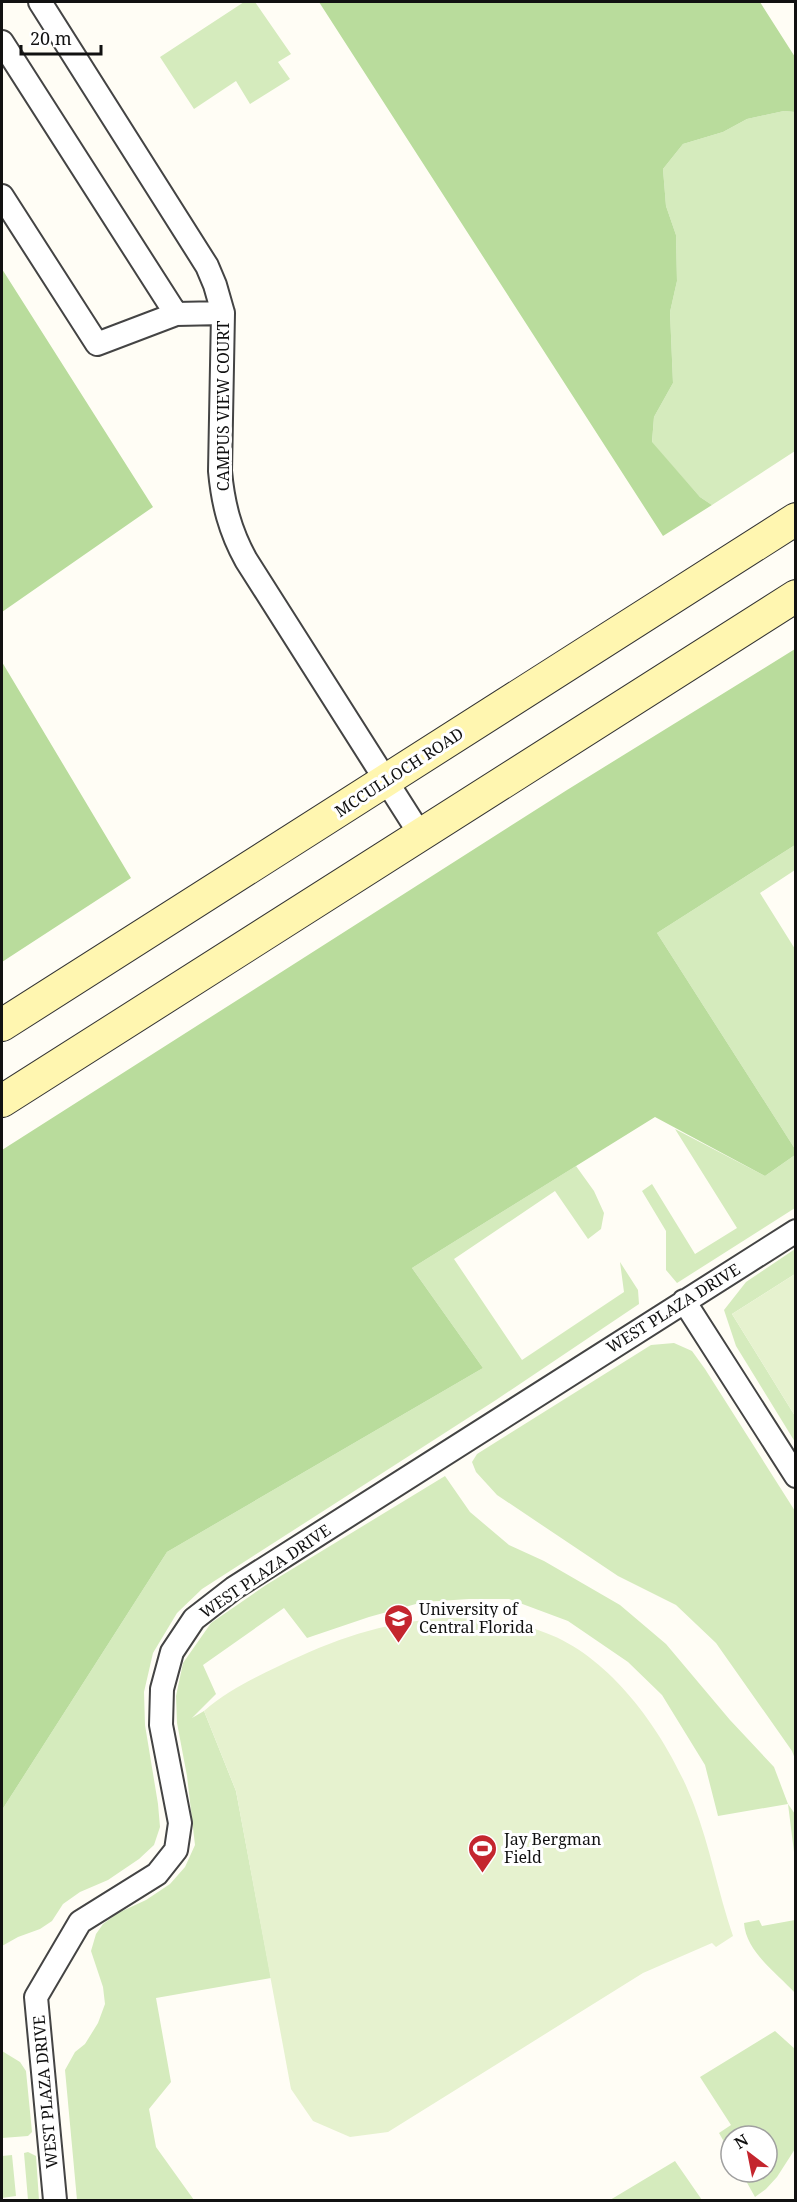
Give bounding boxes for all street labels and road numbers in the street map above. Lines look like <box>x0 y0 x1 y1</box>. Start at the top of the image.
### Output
street label: CAMPUS VIEW COURT <box>212 321 234 491</box>
street label: MCCULLOCH ROAD <box>330 722 468 822</box>
street label: WEST PLAZA DRIVE <box>602 1258 744 1358</box>
street label: WEST PLAZA DRIVE <box>195 1519 335 1623</box>
street label: WEST PLAZA DRIVE <box>27 2014 63 2170</box>

